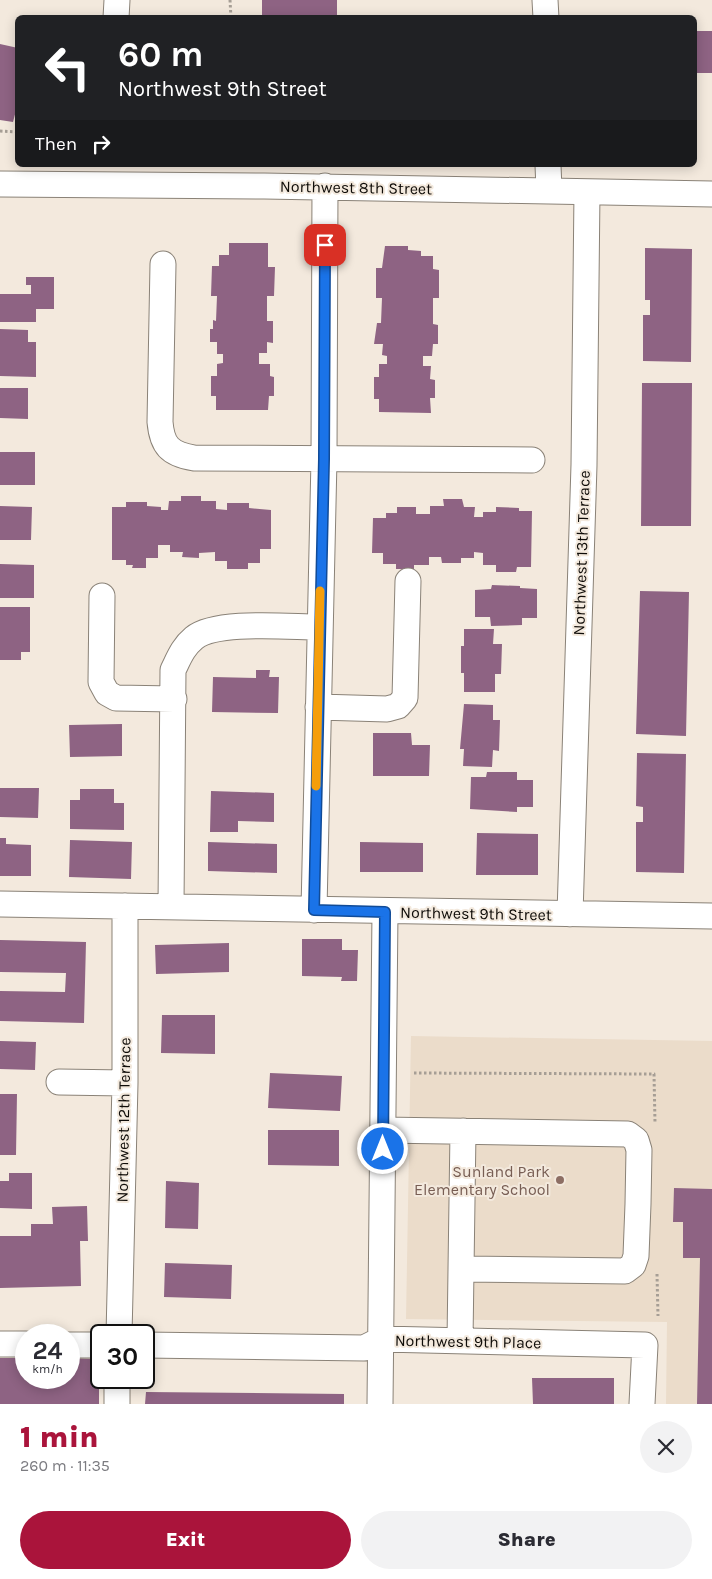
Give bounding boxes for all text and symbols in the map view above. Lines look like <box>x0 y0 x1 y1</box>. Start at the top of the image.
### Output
text: 60 m <box>118 34 203 75</box>
icon: left <box>35 35 100 100</box>
text: Northwest 9th Street <box>118 76 327 102</box>
icon: right <box>87 130 115 158</box>
text: Then <box>35 133 77 155</box>
street label: Northwest 8th Street <box>280 177 432 198</box>
pin <box>304 224 346 266</box>
icon: arrive <box>311 231 339 259</box>
street label: Northwest 13th Terrace <box>569 470 594 636</box>
street label: Northwest 9th Street <box>400 903 552 924</box>
street label: Northwest 12th Terrace <box>113 1037 134 1203</box>
position arrow <box>356 1122 408 1174</box>
place label: Sunland Park Elementary School <box>414 1162 550 1199</box>
marker: Sunland Park Elementary School <box>554 1174 566 1186</box>
speed limit sign: 30 <box>90 1324 155 1389</box>
street label: Northwest 9th Place <box>395 1331 541 1352</box>
text: 24 <box>32 1336 63 1365</box>
text: km/h <box>32 1362 63 1376</box>
text: 1 min <box>20 1419 99 1455</box>
button: close <box>640 1421 692 1473</box>
text: 260 m · 11:35 <box>20 1456 110 1475</box>
button: Exit <box>20 1511 351 1569</box>
button: Share <box>361 1511 692 1569</box>

